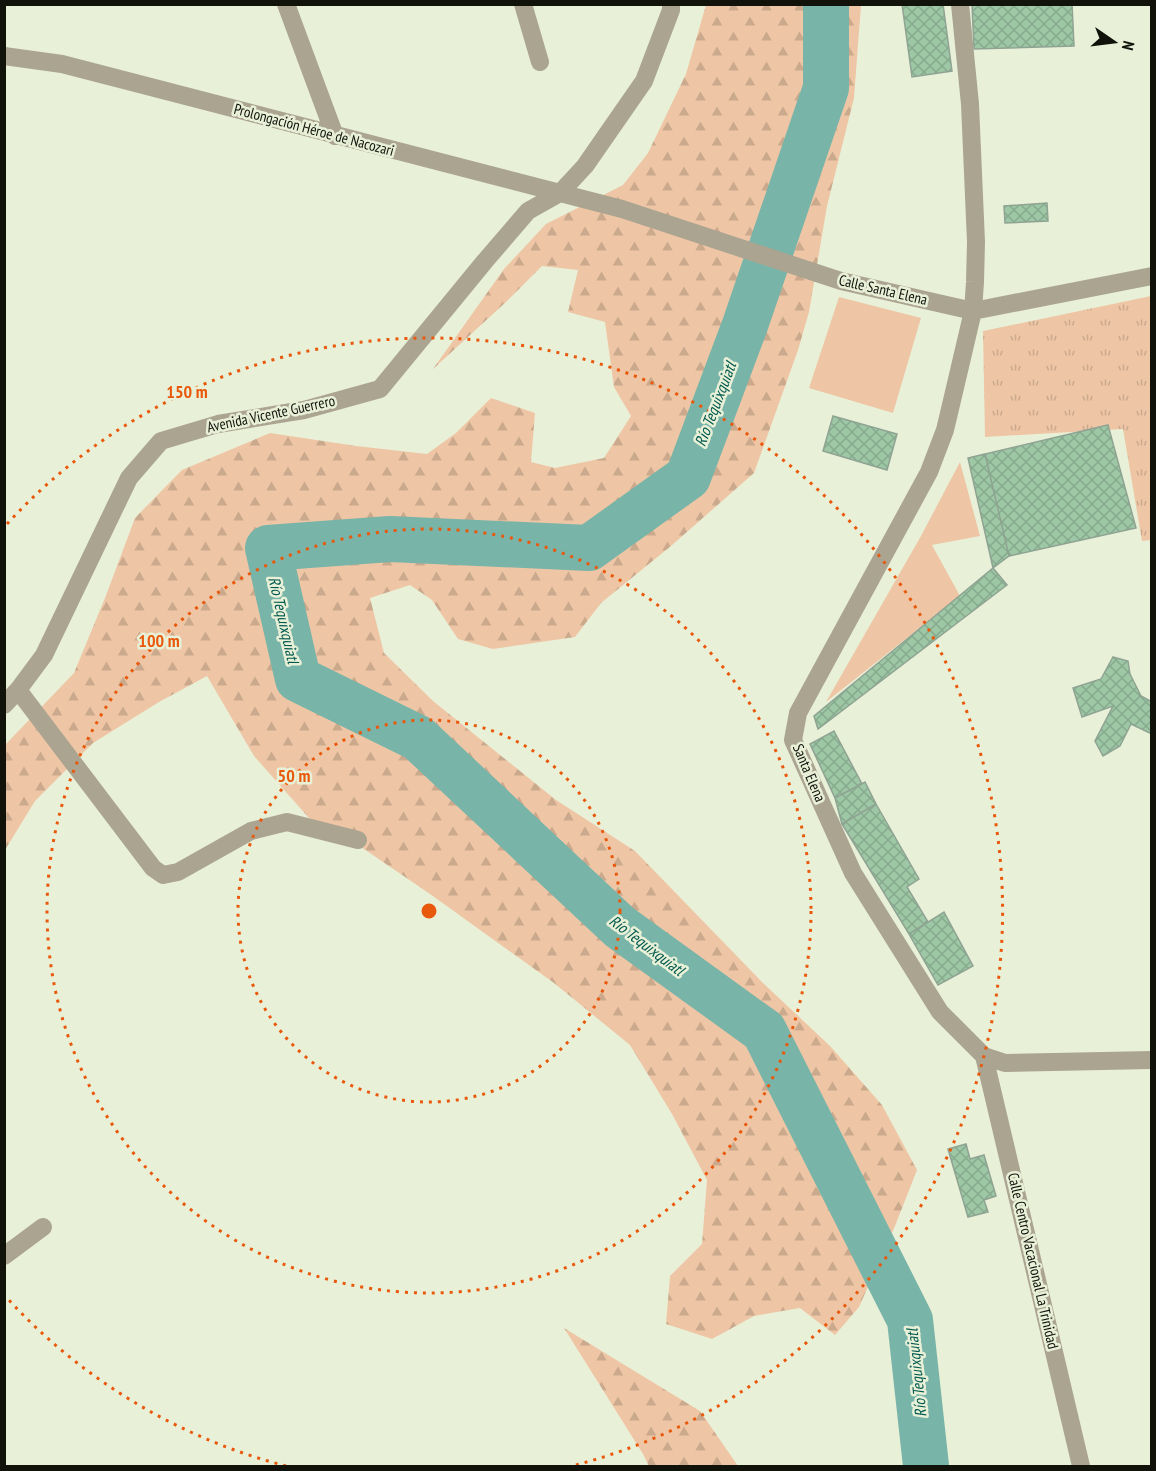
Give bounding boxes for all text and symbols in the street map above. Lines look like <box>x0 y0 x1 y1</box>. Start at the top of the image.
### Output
north arrow <box>1084 12 1144 72</box>
text: N <box>1118 39 1139 52</box>
street label: Prolongación Héroe de Nacozari <box>232 99 396 160</box>
street label: Calle Santa Elena <box>837 270 929 309</box>
water label: Río Tequixquiatl <box>690 358 741 449</box>
text: 150 m <box>166 380 208 403</box>
street label: Avenida Vicente Guerrero <box>205 391 337 436</box>
water label: Río Tequixquiatl <box>264 575 304 667</box>
text: 100 m <box>138 629 180 652</box>
street label: Santa Elena <box>789 741 830 805</box>
text: 50 m <box>278 764 310 787</box>
centre of rings <box>419 901 439 921</box>
water label: Río Tequixquiatl <box>606 910 689 980</box>
street label: Calle Centro Vacacional La Trinidad <box>1004 1171 1063 1351</box>
water label: Río Tequixquiatl <box>901 1327 931 1418</box>

